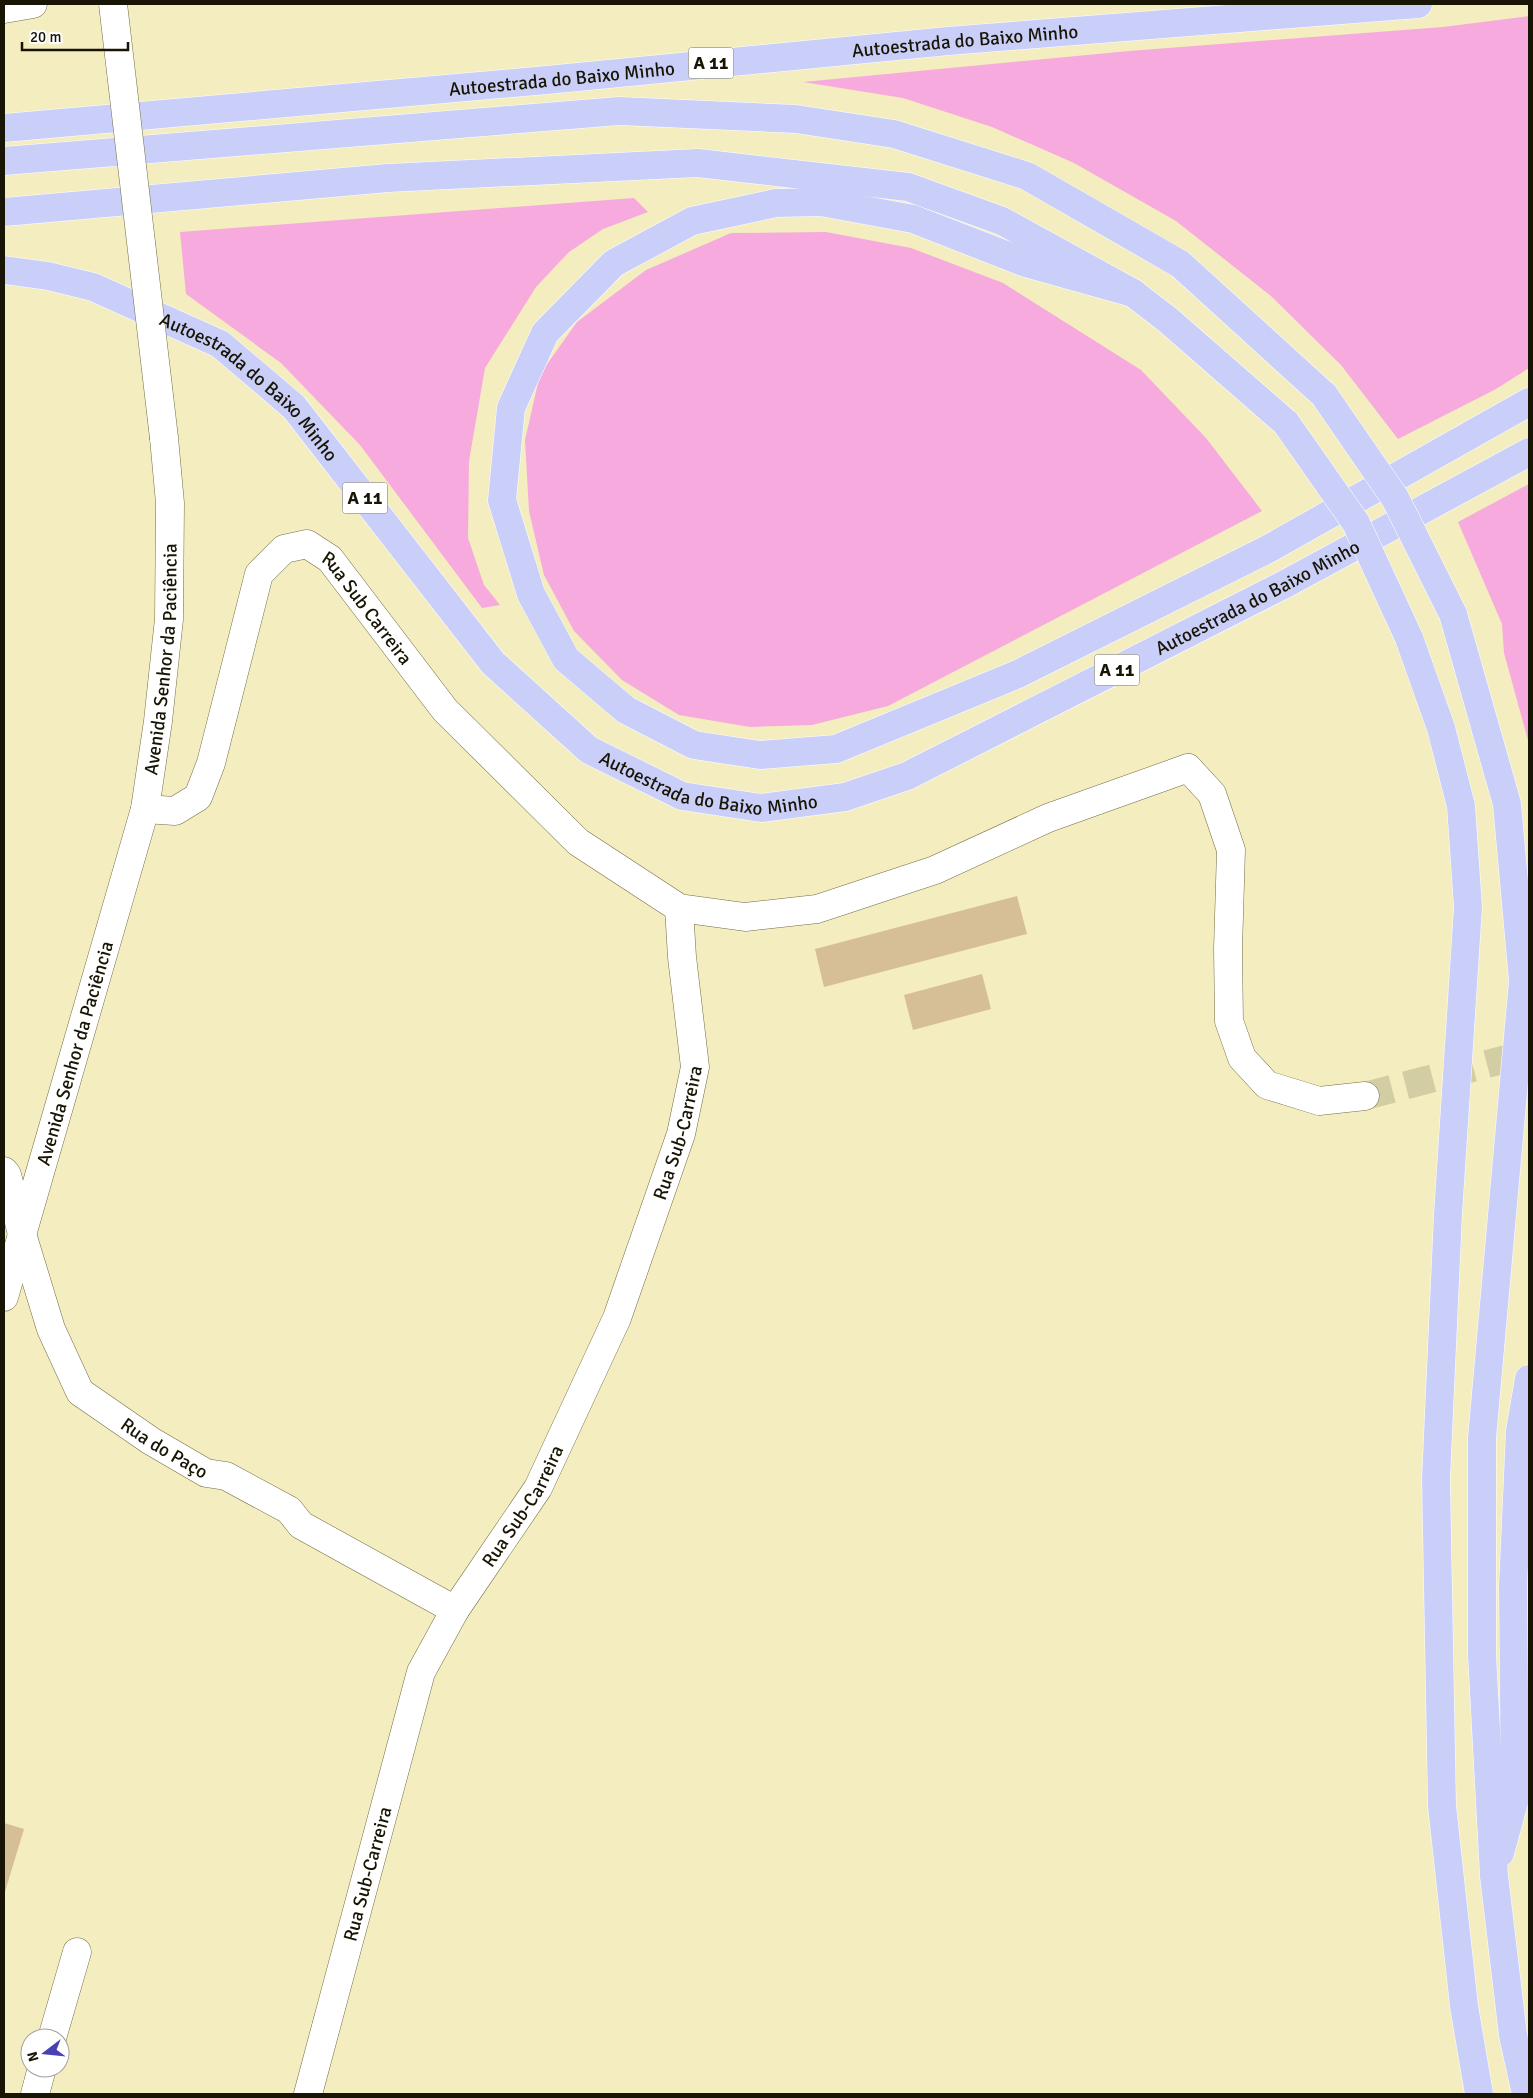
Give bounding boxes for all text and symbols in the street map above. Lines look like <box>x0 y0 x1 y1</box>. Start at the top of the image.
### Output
scale bar <box>22 20 129 52</box>
street label: Autoestrada do Baixo Minho <box>851 20 1079 63</box>
text: 20 m <box>30 28 61 46</box>
road number: A 11 <box>688 48 734 78</box>
street label: Autoestrada do Baixo Minho <box>448 57 676 102</box>
street label: Autoestrada do Baixo Minho <box>156 308 343 467</box>
road number: A 11 <box>342 482 388 514</box>
street label: Autoestrada do Baixo Minho <box>1151 535 1364 661</box>
street label: Avenida Senhor da Paciência <box>139 543 183 777</box>
street label: Rua Sub Carreira <box>317 546 417 670</box>
road number: A 11 <box>1094 654 1140 686</box>
street label: Autoestrada do Baixo Minho <box>595 746 819 821</box>
street label: Avenida Senhor da Paciência <box>32 938 119 1168</box>
street label: Rua Sub-Carreira <box>648 1063 708 1203</box>
street label: Rua do Paço <box>116 1413 212 1485</box>
street label: Rua Sub-Carreira <box>477 1441 569 1572</box>
street label: Rua Sub-Carreira <box>338 1804 397 1944</box>
north arrow <box>20 2028 70 2078</box>
text: N <box>23 2049 42 2063</box>

